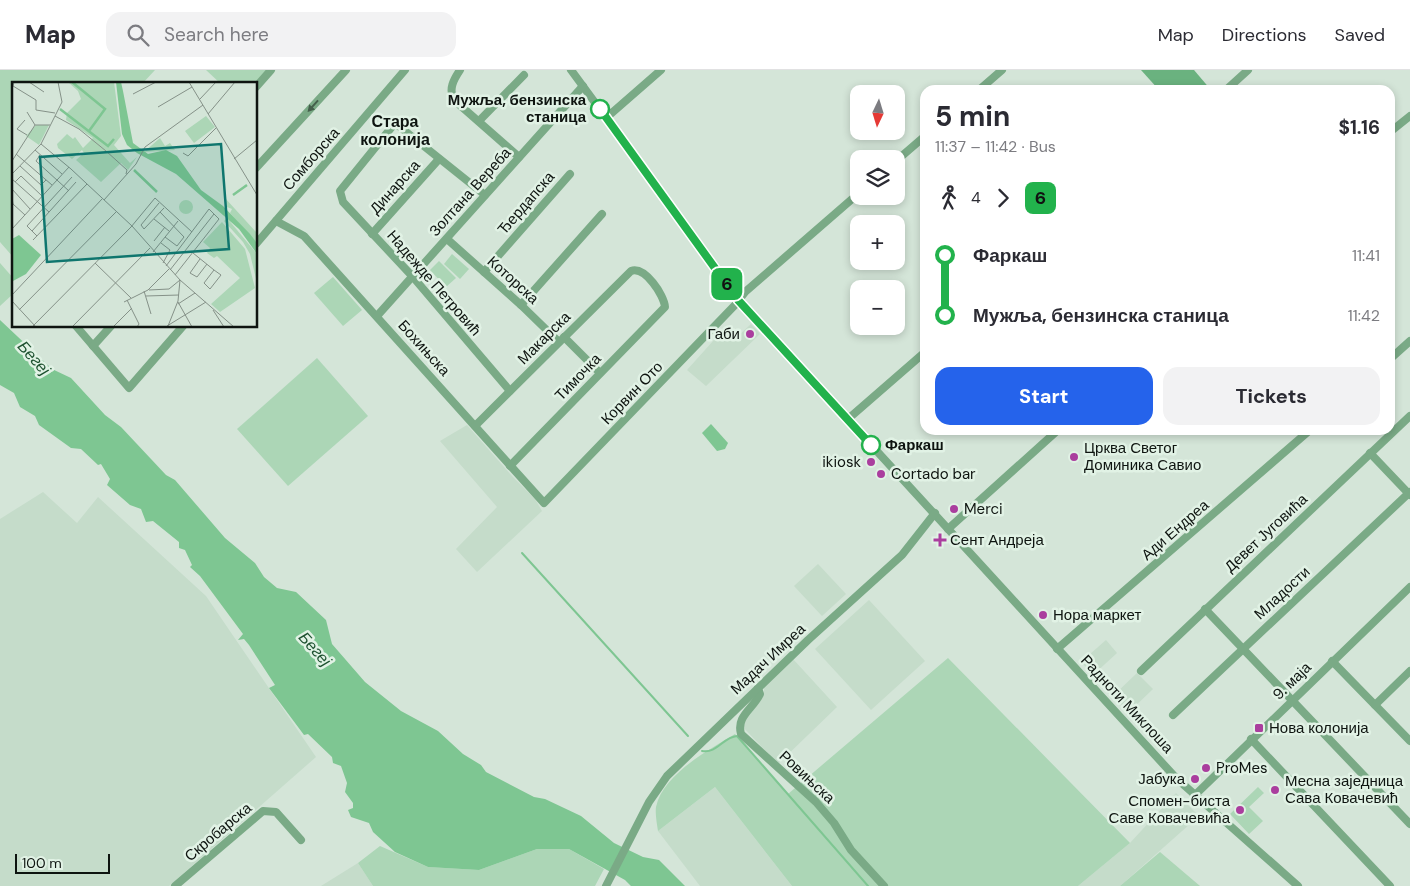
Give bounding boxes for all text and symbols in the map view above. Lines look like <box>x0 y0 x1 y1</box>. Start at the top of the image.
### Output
search box <box>106 12 456 57</box>
text: Map <box>25 19 76 50</box>
icon: search <box>124 21 152 49</box>
text: Search here <box>164 22 269 47</box>
text: Map <box>1158 23 1194 47</box>
text: Directions <box>1222 23 1307 47</box>
text: Saved <box>1335 23 1385 47</box>
inset map <box>12 82 258 328</box>
north arrow <box>850 85 905 140</box>
map controls <box>850 85 905 335</box>
place label: Мужља, бензинска станица <box>448 90 587 127</box>
text: 5 min <box>935 98 1010 135</box>
marker: Мужља, бензинска станица <box>590 99 610 119</box>
one-way arrow <box>307 100 319 112</box>
district label: Стара колонија <box>360 111 430 150</box>
text: $1.16 <box>1338 115 1380 140</box>
street label: Сомборска <box>278 123 344 195</box>
text: 11:37 – 11:42 · Bus <box>935 136 1056 157</box>
street label: Золтана Вереба <box>425 143 516 241</box>
button: layers <box>850 150 905 205</box>
street label: Динарска <box>365 155 425 218</box>
street label: Ђердапска <box>493 167 559 239</box>
icon: walk <box>935 184 963 212</box>
icon: forward <box>989 184 1017 212</box>
text: 6 <box>1035 186 1046 210</box>
text: 4 <box>971 187 981 208</box>
button: + <box>850 215 905 270</box>
street label: Надежде Петровић <box>382 226 486 340</box>
text: Фаркаш <box>973 243 1047 268</box>
text: 11:41 <box>1352 245 1380 266</box>
street label: Которска <box>483 252 544 309</box>
line badge: 6 <box>711 268 743 300</box>
text: 6 <box>721 272 733 296</box>
button: − <box>850 280 905 335</box>
text: Мужља, бензинска станица <box>973 303 1229 328</box>
text: 11:42 <box>1348 305 1380 326</box>
street label: Макарска <box>513 307 575 369</box>
street label: Бохињска <box>394 316 455 381</box>
place label: Габи <box>707 324 740 344</box>
marker: Габи <box>744 328 756 340</box>
water label: Бегеј <box>13 336 55 380</box>
street label: Тимочка <box>551 349 606 405</box>
street label: Корвин Ото <box>597 357 667 429</box>
button: Start <box>935 367 1153 425</box>
button: Tickets <box>1163 367 1380 425</box>
marker: Фаркаш <box>861 435 881 455</box>
place label: Фаркаш <box>885 435 944 455</box>
place label: Црква Светог Доминика Савио <box>1084 438 1201 475</box>
marker: Црква Светог Доминика Савио <box>1068 451 1080 463</box>
place label: ikiosk <box>822 452 861 472</box>
marker: ikiosk <box>865 456 877 468</box>
place label: Cortado bar <box>891 464 976 484</box>
marker: Cortado bar <box>875 468 887 480</box>
street label: Девет Југовића <box>1220 489 1312 577</box>
street label: Ади Ендреа <box>1137 495 1213 565</box>
place label: Merci <box>964 499 1003 519</box>
marker: Merci <box>948 503 960 515</box>
place label: Сент Андреја <box>950 530 1044 550</box>
marker: Сент Андреја <box>934 534 946 546</box>
street label: Младости <box>1250 562 1314 624</box>
place label: Нора маркет <box>1053 605 1141 625</box>
marker: Нора маркет <box>1037 609 1049 621</box>
street label: Мадач Имреа <box>726 619 810 699</box>
water label: Бегеј <box>294 627 336 671</box>
street label: Радноти Миклоша <box>1076 651 1178 758</box>
street label: 9. маја <box>1268 657 1316 704</box>
place label: Нова колонија <box>1269 718 1369 738</box>
marker: Нова колонија <box>1253 722 1265 734</box>
street label: Ровињска <box>775 746 840 808</box>
place label: ProMes <box>1216 758 1268 778</box>
marker: ProMes <box>1200 762 1212 774</box>
place label: Јабука <box>1138 769 1186 789</box>
place label: Месна заједница Сава Ковачевић <box>1285 771 1404 808</box>
marker: Јабука <box>1189 773 1201 785</box>
marker: Месна заједница Сава Ковачевић <box>1269 784 1281 796</box>
place label: Спомен-биста Саве Ковачевића <box>1108 791 1231 828</box>
street label: Скробарска <box>180 798 256 866</box>
marker: Спомен-биста Саве Ковачевића <box>1234 804 1246 816</box>
scale bar <box>15 851 110 874</box>
text: 100 m <box>22 854 62 872</box>

